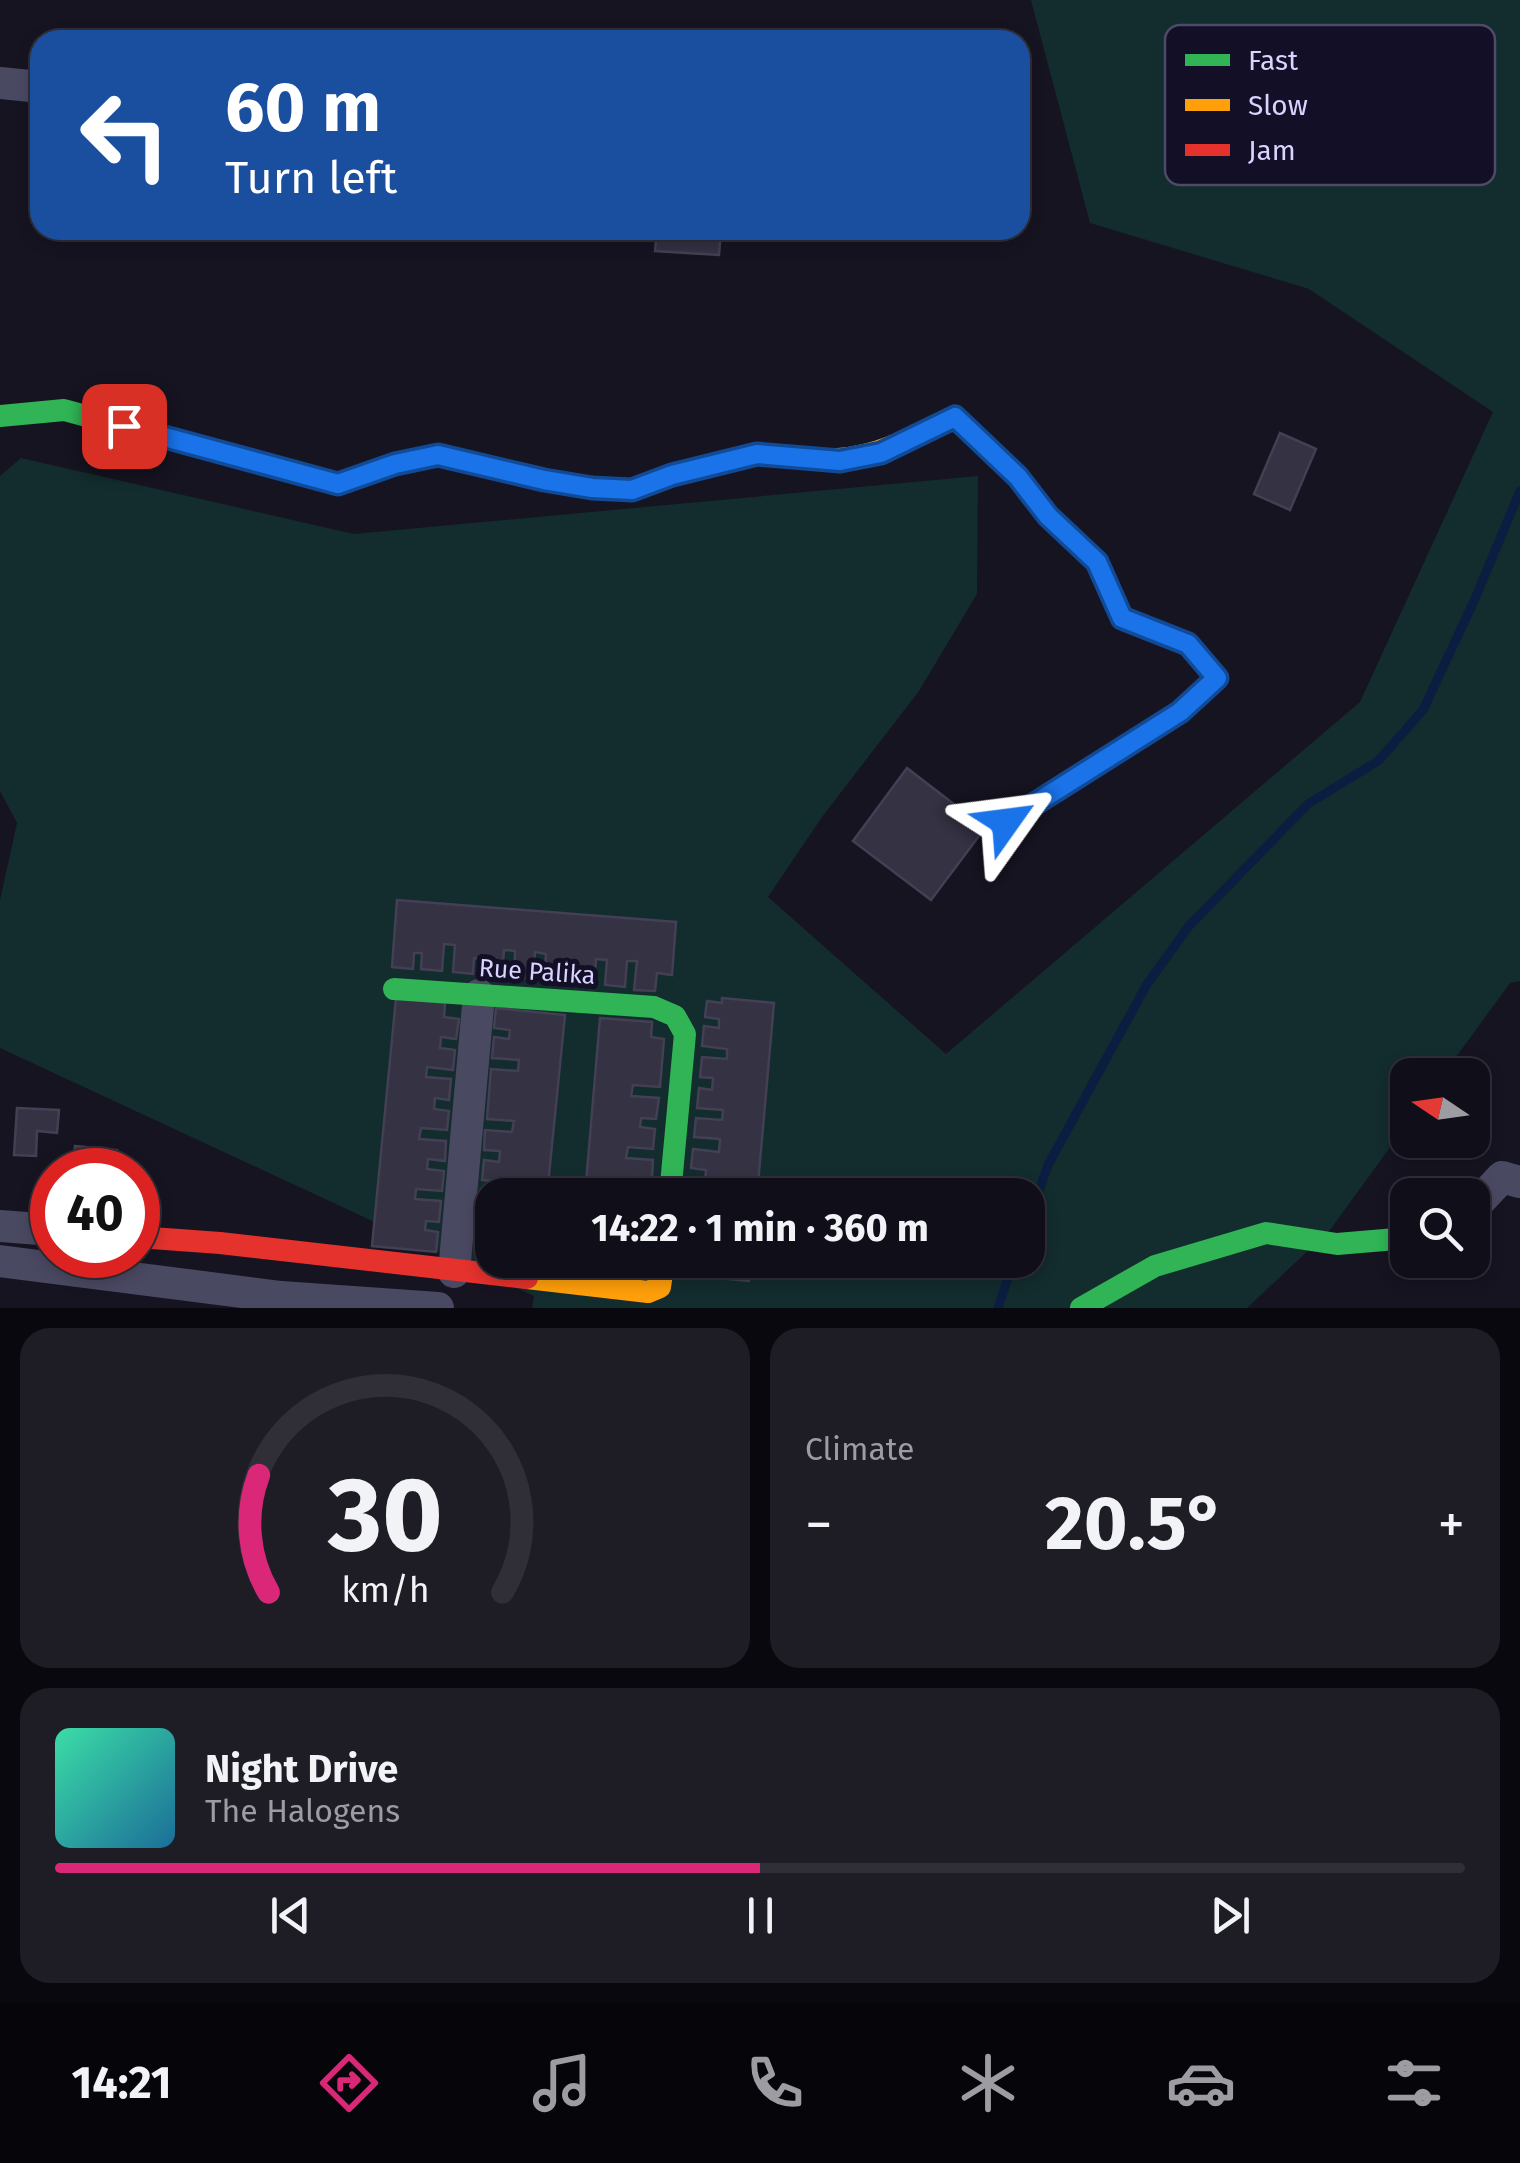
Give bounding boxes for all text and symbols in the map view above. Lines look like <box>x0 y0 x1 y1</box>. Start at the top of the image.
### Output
legend <box>1165 25 1495 185</box>
text: Fast <box>1248 44 1299 77</box>
text: 60 m <box>225 66 381 150</box>
icon: left <box>60 70 190 200</box>
text: Slow <box>1248 89 1308 122</box>
text: Jam <box>1248 134 1296 167</box>
text: Turn left <box>225 151 397 205</box>
pin <box>82 384 167 469</box>
icon: arrive <box>97 399 152 454</box>
position arrow <box>954 770 1058 874</box>
street label: Rue Palika <box>478 953 596 991</box>
north arrow <box>1390 1058 1490 1158</box>
map controls <box>1390 1058 1490 1278</box>
speed limit sign: 40 <box>30 1148 160 1278</box>
button: search <box>1390 1178 1490 1278</box>
text: 14:22 · 1 min · 360 m <box>591 1205 929 1251</box>
text: Climate <box>805 1430 914 1468</box>
text: 30 <box>327 1453 442 1578</box>
text: 20.5° <box>1045 1479 1225 1569</box>
text: − <box>805 1492 833 1558</box>
text: + <box>1438 1492 1465 1558</box>
text: km/h <box>341 1569 429 1611</box>
text: Night Drive <box>205 1746 398 1792</box>
text: The Halogens <box>205 1792 400 1830</box>
icon: previous <box>263 1888 318 1943</box>
icon: pause <box>733 1888 788 1943</box>
icon: next <box>1203 1888 1258 1943</box>
icon: directions <box>314 2048 384 2118</box>
icon: music <box>527 2048 597 2118</box>
icon: phone <box>740 2048 810 2118</box>
icon: climate <box>953 2048 1023 2118</box>
icon: car <box>1166 2048 1236 2118</box>
icon: filters <box>1379 2048 1449 2118</box>
text: 14:21 <box>71 2056 172 2110</box>

